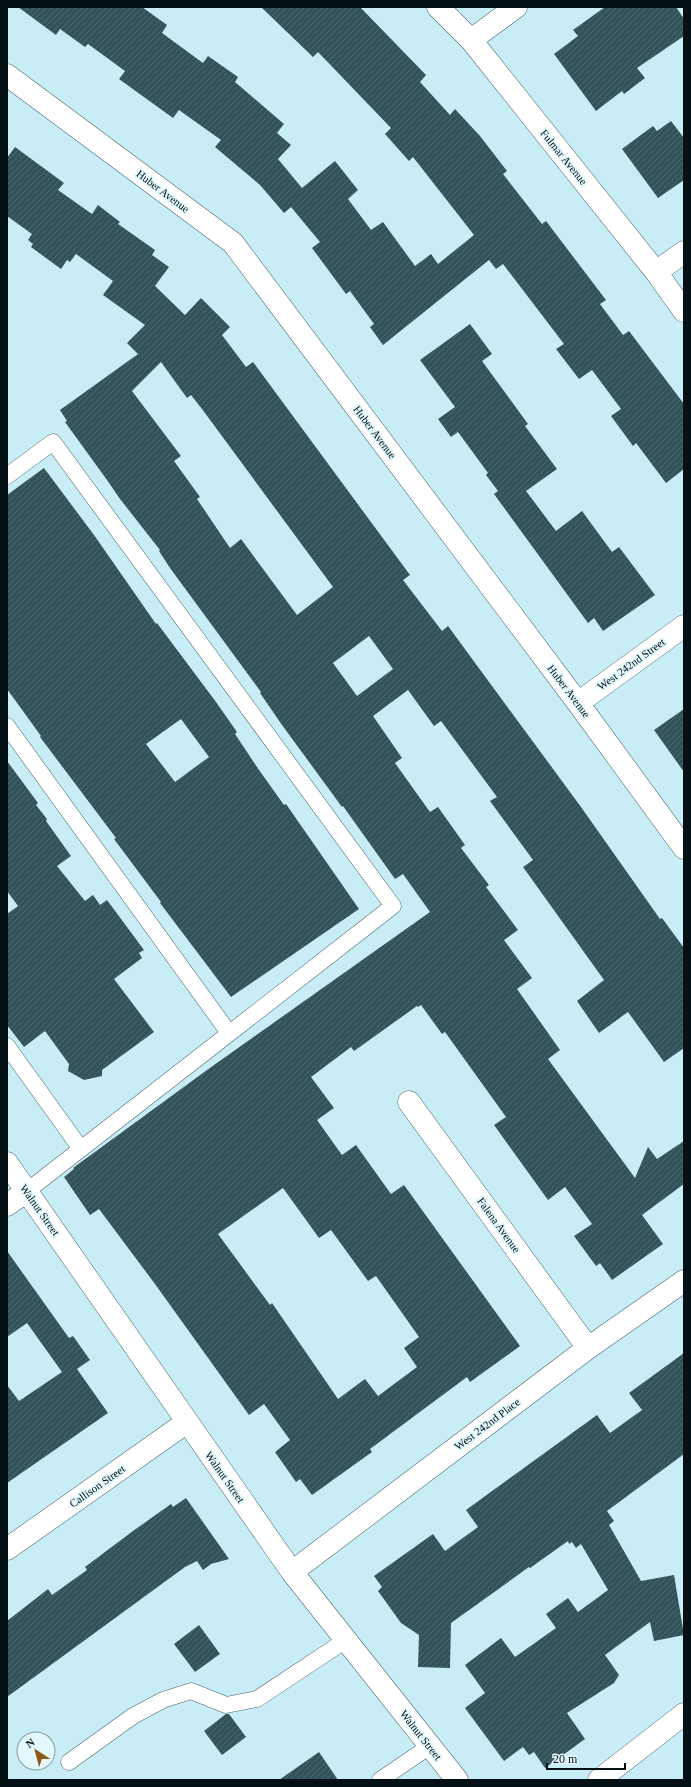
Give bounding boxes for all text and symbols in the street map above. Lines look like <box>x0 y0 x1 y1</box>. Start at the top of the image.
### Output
street label: Fulmar Avenue <box>538 127 590 187</box>
street label: Huber Avenue <box>134 167 192 215</box>
street label: Huber Avenue <box>351 403 399 461</box>
street label: West 242nd Street <box>595 636 667 692</box>
street label: Huber Avenue <box>545 662 593 720</box>
street label: Walnut Street <box>18 1182 62 1238</box>
street label: Falena Avenue <box>475 1195 523 1255</box>
street label: West 242nd Place <box>452 1396 522 1452</box>
street label: Walnut Street <box>203 1449 247 1505</box>
street label: Callison Street <box>67 1462 127 1510</box>
street label: Walnut Street <box>398 1708 444 1762</box>
north arrow <box>16 1731 56 1771</box>
text: N <box>23 1736 37 1750</box>
scale bar <box>547 1745 625 1771</box>
text: 20 m <box>553 1752 578 1766</box>

